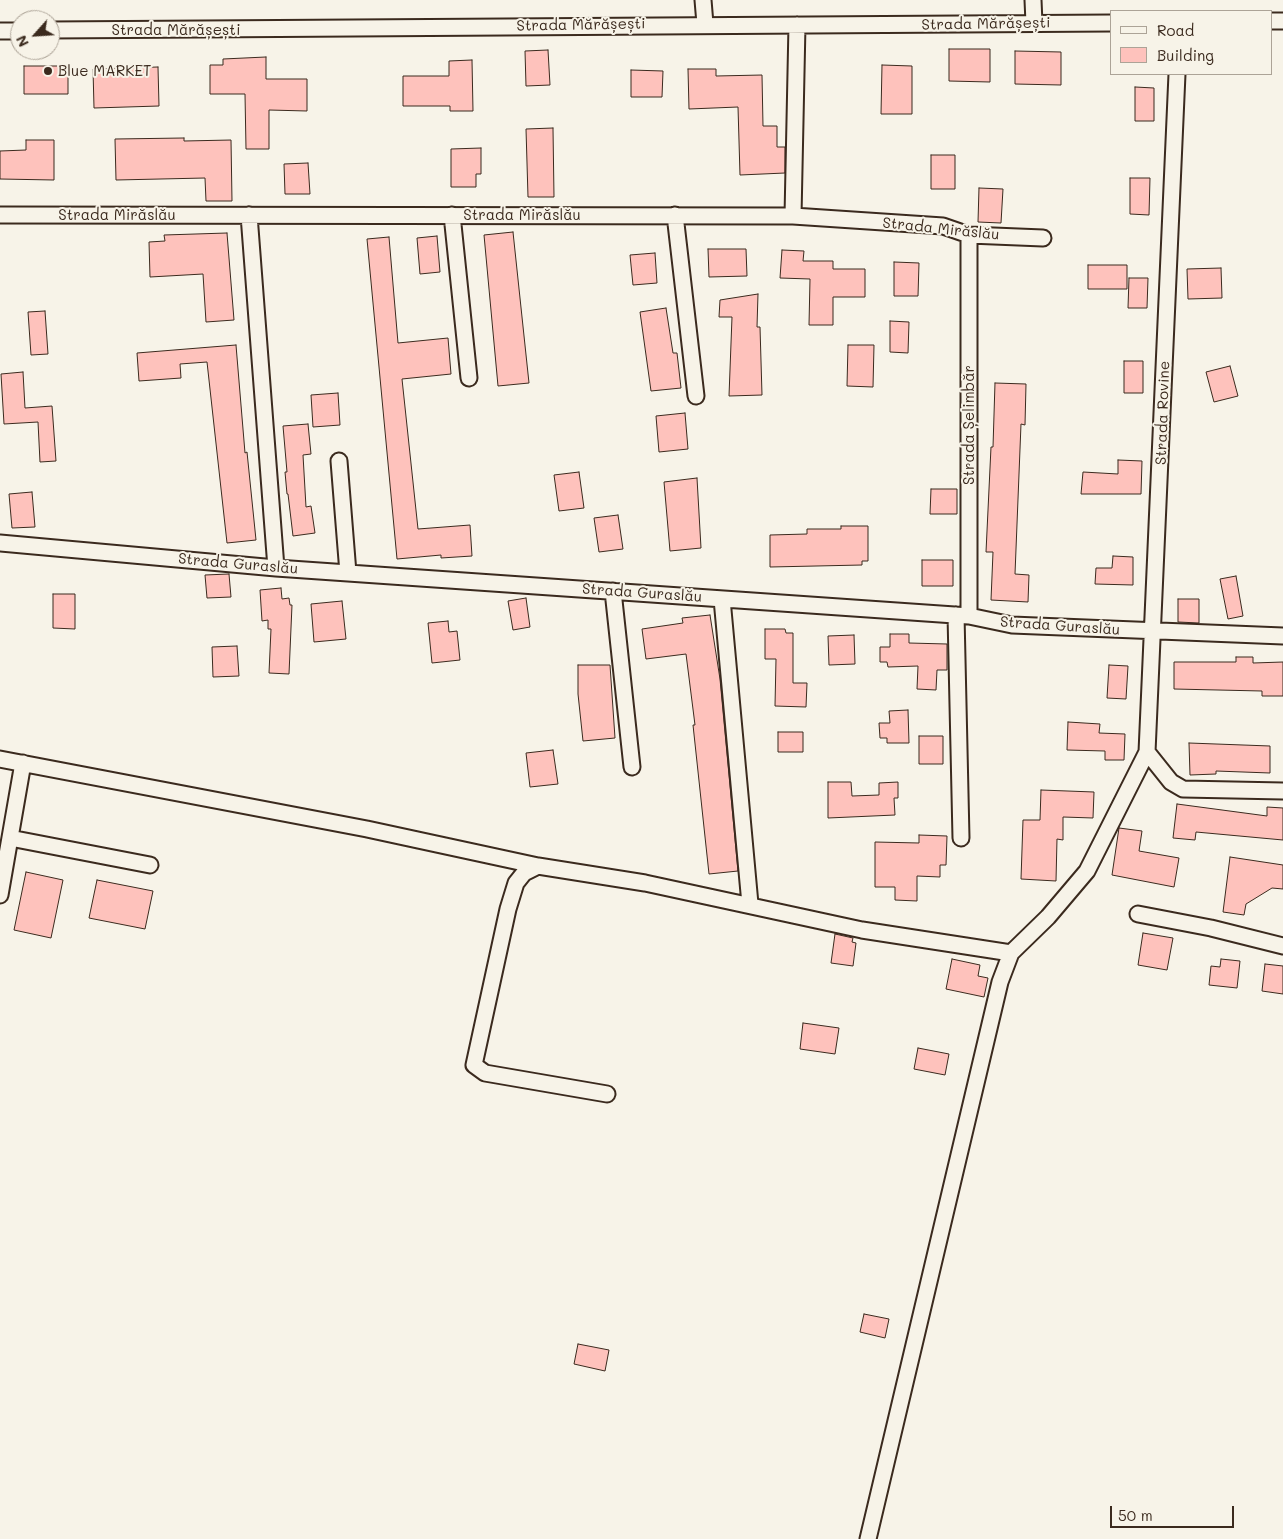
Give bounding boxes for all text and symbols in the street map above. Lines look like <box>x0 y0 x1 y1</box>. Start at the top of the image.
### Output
north arrow <box>10 10 60 60</box>
legend <box>1110 10 1273 75</box>
street label: Strada Mărășești <box>921 14 1051 34</box>
street label: Strada Mărășești <box>516 15 646 35</box>
text: Road <box>1157 20 1194 40</box>
street label: Strada Mărășești <box>111 21 241 39</box>
text: N <box>11 32 33 50</box>
text: Building <box>1157 45 1214 65</box>
place label: Blue MARKET <box>58 62 151 80</box>
marker: Blue MARKET <box>42 65 54 77</box>
street label: Strada Mirăslău <box>58 206 176 224</box>
street label: Strada Mirăslău <box>463 206 581 224</box>
street label: Strada Mirăslău <box>882 214 1000 244</box>
street label: Strada Rovine <box>1152 361 1174 465</box>
street label: Strada Șelimbăr <box>960 365 978 485</box>
street label: Strada Guraslău <box>177 550 299 578</box>
street label: Strada Guraslău <box>581 580 703 606</box>
street label: Strada Guraslău <box>999 613 1121 639</box>
scale bar <box>1113 1496 1237 1528</box>
text: 50 m <box>1118 1505 1153 1525</box>

